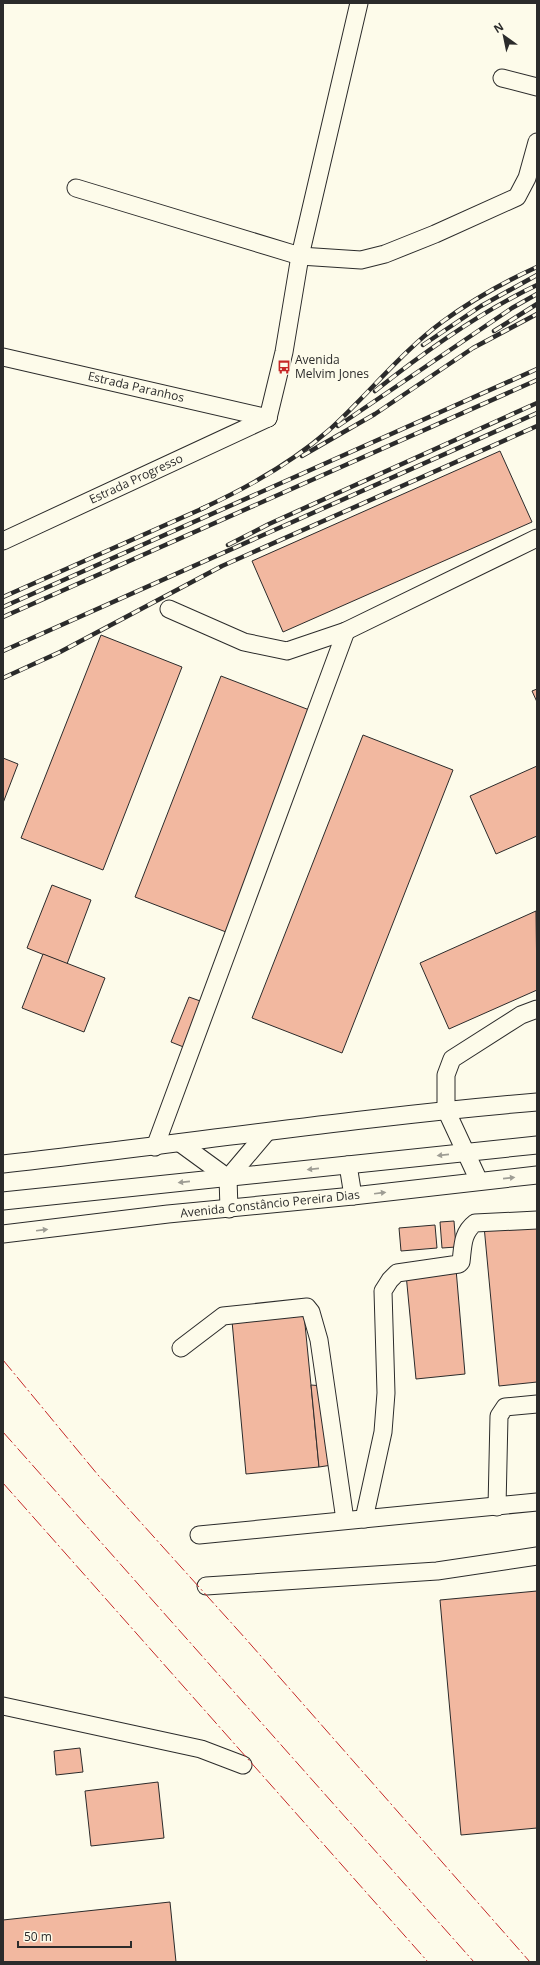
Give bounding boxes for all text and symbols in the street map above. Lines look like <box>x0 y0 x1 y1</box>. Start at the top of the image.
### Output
north arrow <box>484 16 524 56</box>
text: N <box>490 18 506 36</box>
place label: Avenida Melvim Jones <box>295 351 369 382</box>
bus stop icon: Avenida Melvim Jones <box>276 359 292 375</box>
street label: Estrada Paranhos <box>86 367 186 406</box>
street label: Estrada Progresso <box>86 449 185 508</box>
one-way arrow <box>436 1152 449 1158</box>
one-way arrow <box>307 1165 319 1172</box>
one-way arrow <box>503 1175 515 1181</box>
one-way arrow <box>178 1179 190 1186</box>
street label: Avenida Constâncio Pereira Dias <box>179 1186 361 1221</box>
one-way arrow <box>374 1190 386 1196</box>
one-way arrow <box>36 1226 48 1233</box>
scale bar <box>18 1923 131 1949</box>
text: 50 m <box>24 1928 52 1945</box>

